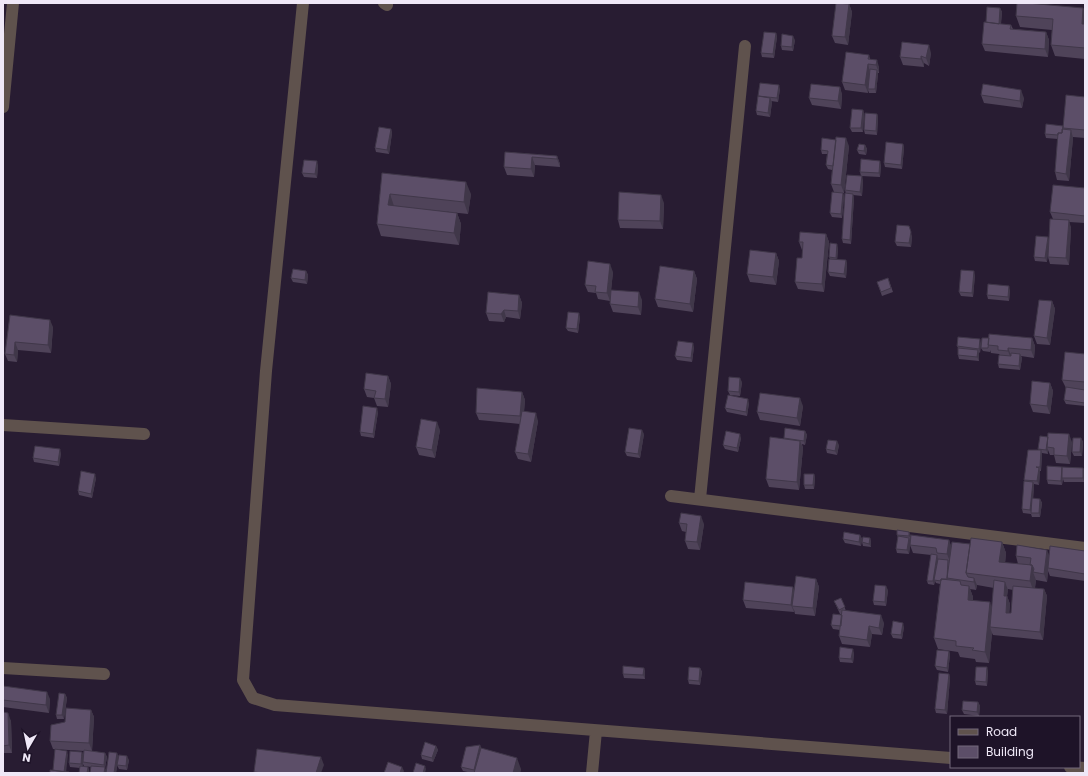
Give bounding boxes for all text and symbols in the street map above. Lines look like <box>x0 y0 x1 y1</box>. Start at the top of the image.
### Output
legend <box>950 716 1080 768</box>
text: Road <box>986 723 1017 740</box>
north arrow <box>8 728 48 768</box>
text: Building <box>986 743 1034 760</box>
text: N <box>21 749 32 766</box>

